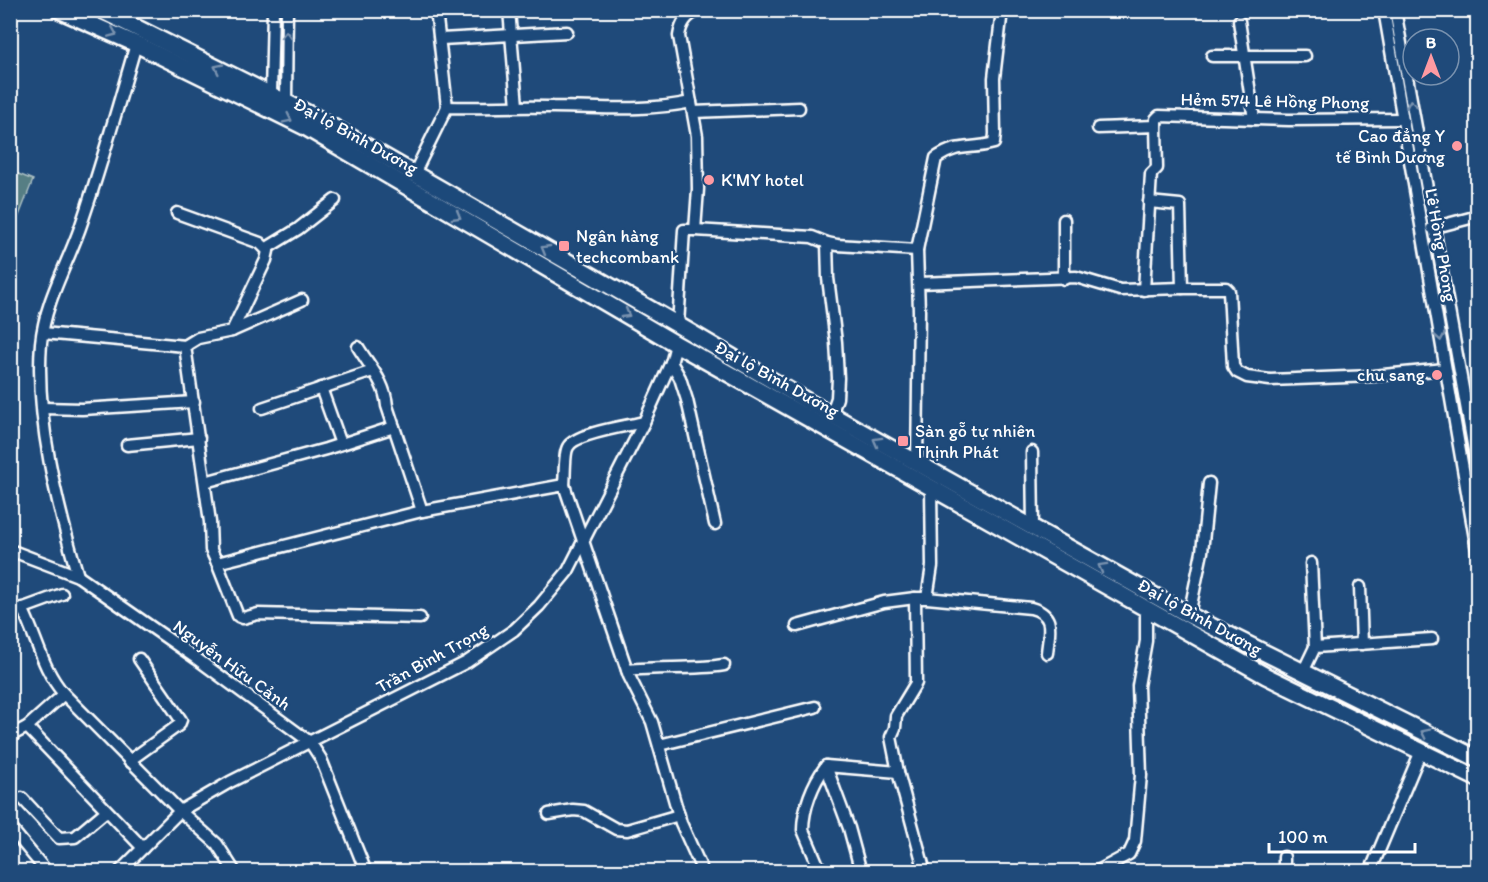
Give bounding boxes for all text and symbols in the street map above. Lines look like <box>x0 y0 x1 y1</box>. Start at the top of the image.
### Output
one-way arrow <box>106 26 117 38</box>
north arrow <box>1401 27 1461 87</box>
one-way arrow <box>280 31 293 40</box>
text: B <box>1426 33 1437 52</box>
one-way arrow <box>213 64 224 75</box>
street label: Hẻm 574 Lê Hồng Phong <box>1181 88 1370 114</box>
street label: Đại lộ Bình Dương <box>290 93 423 180</box>
one-way arrow <box>1405 100 1418 110</box>
one-way arrow <box>282 112 292 123</box>
place label: Cao đẳng Y tế Bình Dương <box>1335 125 1446 168</box>
marker: Cao đẳng Y tế Bình Dương <box>1450 139 1464 153</box>
place label: K'MY hotel <box>721 169 804 191</box>
marker: K'MY hotel <box>702 173 716 187</box>
street label: Lê Hồng Phong <box>1420 186 1462 304</box>
one-way arrow <box>451 208 461 220</box>
place label: Ngân hàng techcombank <box>576 225 679 268</box>
marker: Ngân hàng techcombank <box>557 239 571 253</box>
one-way arrow <box>541 245 551 256</box>
one-way arrow <box>620 306 630 318</box>
one-way arrow <box>1433 333 1445 342</box>
street label: Đại lộ Bình Dương <box>711 336 844 423</box>
place label: chu sang <box>1357 364 1426 386</box>
marker: chu sang <box>1430 368 1444 382</box>
place label: Sàn gỗ tự nhiên Thịnh Phát <box>915 420 1035 463</box>
marker: Sàn gỗ tự nhiên Thịnh Phát <box>896 434 910 448</box>
one-way arrow <box>873 437 883 448</box>
one-way arrow <box>1098 563 1109 574</box>
street label: Đại lộ Bình Dương <box>1134 574 1267 661</box>
street label: Nguyễn Hữu Cảnh <box>169 615 295 715</box>
street label: Trần Bình Trọng <box>372 618 492 698</box>
one-way arrow <box>1421 728 1432 740</box>
scale bar <box>1269 816 1414 854</box>
text: 100 m <box>1278 826 1328 848</box>

